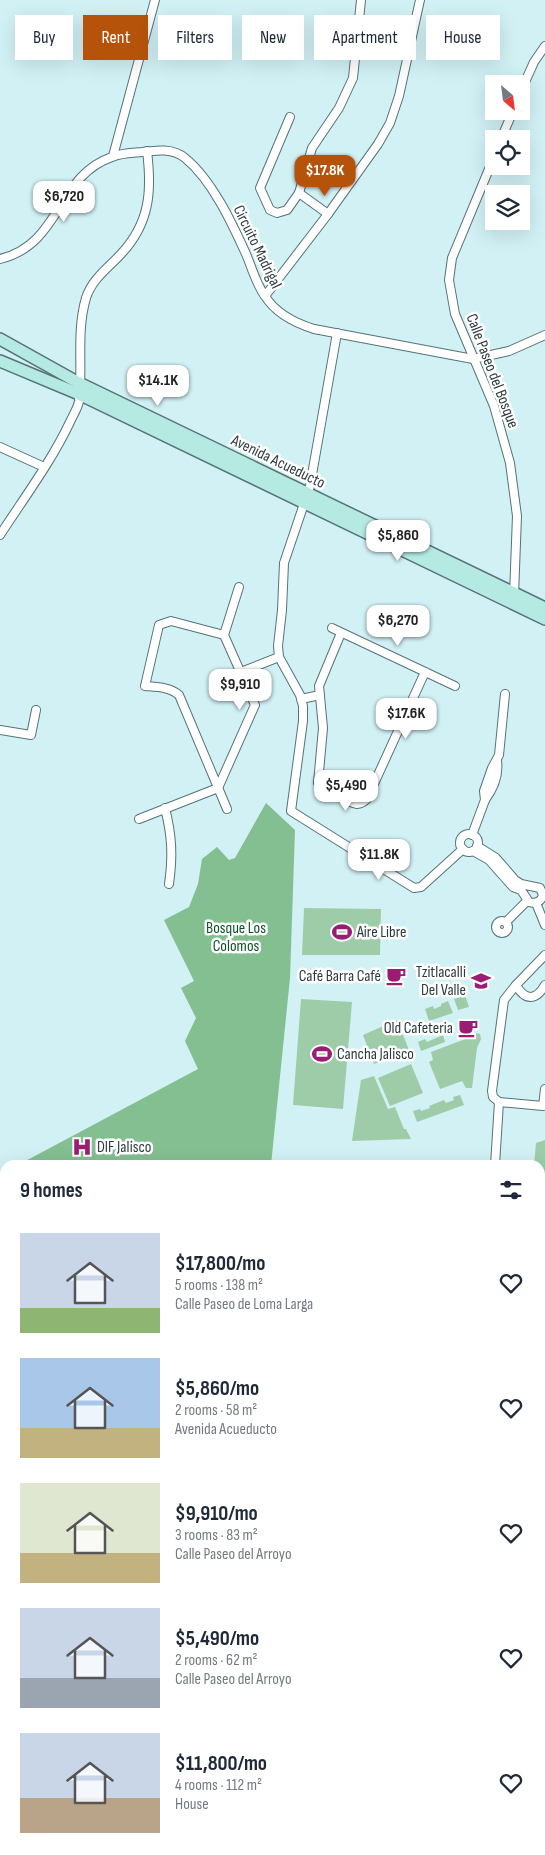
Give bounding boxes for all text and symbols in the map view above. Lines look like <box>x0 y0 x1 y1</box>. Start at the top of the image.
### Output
chip: Buy <box>15 15 73 60</box>
chip: Rent <box>83 15 148 60</box>
chip: Filters <box>158 15 232 60</box>
chip: New <box>242 15 304 60</box>
chip: Apartment <box>314 15 416 60</box>
chip: House <box>426 15 500 60</box>
north arrow <box>485 75 530 120</box>
map controls <box>485 75 530 230</box>
button: locate <box>485 130 530 175</box>
pin: $17.8K <box>284 154 366 197</box>
text: $17.8K <box>306 161 344 180</box>
pin: $6,720 <box>23 180 105 223</box>
button: layers <box>485 185 530 230</box>
text: $6,720 <box>44 187 84 206</box>
street label: Circuito Madrigal <box>229 202 285 292</box>
street label: Calle Paseo del Bosque <box>462 311 522 431</box>
pin: $14.1K <box>117 364 199 407</box>
text: $14.1K <box>138 371 178 390</box>
street label: Avenida Acueducto <box>227 431 328 493</box>
pin: $5,860 <box>357 520 439 562</box>
text: $5,860 <box>377 526 419 545</box>
pin: $6,270 <box>357 604 439 647</box>
text: $6,270 <box>378 611 418 630</box>
pin: $9,910 <box>199 668 281 711</box>
text: $9,910 <box>220 675 260 694</box>
pin: $17.6K <box>365 698 447 740</box>
text: $17.6K <box>387 704 425 723</box>
pin: $5,490 <box>305 770 387 812</box>
text: $5,490 <box>325 776 367 795</box>
pin: $11.8K <box>338 838 420 881</box>
text: $11.8K <box>359 845 399 864</box>
park label: Bosque Los Colomos <box>206 919 266 956</box>
sports icon: Aire Libre <box>331 921 353 943</box>
place label: Aire Libre <box>356 923 406 942</box>
place label: Tzitlacalli Del Valle <box>416 963 466 1000</box>
cafe icon: Café Barra Café <box>385 965 407 987</box>
place label: Café Barra Café <box>299 967 381 986</box>
school or university icon: Tzitlacalli Del Valle <box>470 970 492 992</box>
cafe icon: Old Cafeteria <box>457 1017 479 1039</box>
place label: Old Cafeteria <box>384 1019 453 1038</box>
sports icon: Cancha Jalisco <box>311 1043 333 1065</box>
place label: Cancha Jalisco <box>337 1045 414 1064</box>
hospital icon: DIF Jalisco <box>71 1136 93 1158</box>
place label: DIF Jalisco <box>97 1138 151 1157</box>
icon: filters <box>497 1176 525 1204</box>
text: 9 homes <box>20 1178 83 1203</box>
text: $17,800/mo <box>175 1251 265 1276</box>
icon: home <box>60 1253 120 1313</box>
icon: heart <box>497 1269 525 1297</box>
text: 5 rooms · 138 m² <box>175 1276 263 1295</box>
text: Calle Paseo de Loma Larga <box>175 1295 313 1314</box>
text: $5,860/mo <box>175 1376 259 1401</box>
icon: home <box>60 1378 120 1438</box>
icon: heart <box>497 1394 525 1422</box>
text: 2 rooms · 58 m² <box>175 1401 257 1420</box>
text: Avenida Acueducto <box>175 1420 277 1439</box>
text: $9,910/mo <box>175 1501 258 1526</box>
icon: home <box>60 1503 120 1563</box>
icon: heart <box>497 1519 525 1547</box>
text: 3 rooms · 83 m² <box>175 1526 258 1545</box>
text: Calle Paseo del Arroyo <box>175 1545 292 1564</box>
text: $5,490/mo <box>175 1626 259 1651</box>
icon: home <box>60 1628 120 1688</box>
icon: heart <box>497 1644 525 1672</box>
text: 2 rooms · 62 m² <box>175 1651 258 1670</box>
text: Calle Paseo del Arroyo <box>175 1670 292 1689</box>
text: $11,800/mo <box>175 1751 267 1776</box>
icon: home <box>60 1753 120 1813</box>
icon: heart <box>497 1769 525 1797</box>
text: 4 rooms · 112 m² <box>175 1776 262 1795</box>
text: House <box>175 1795 209 1814</box>

